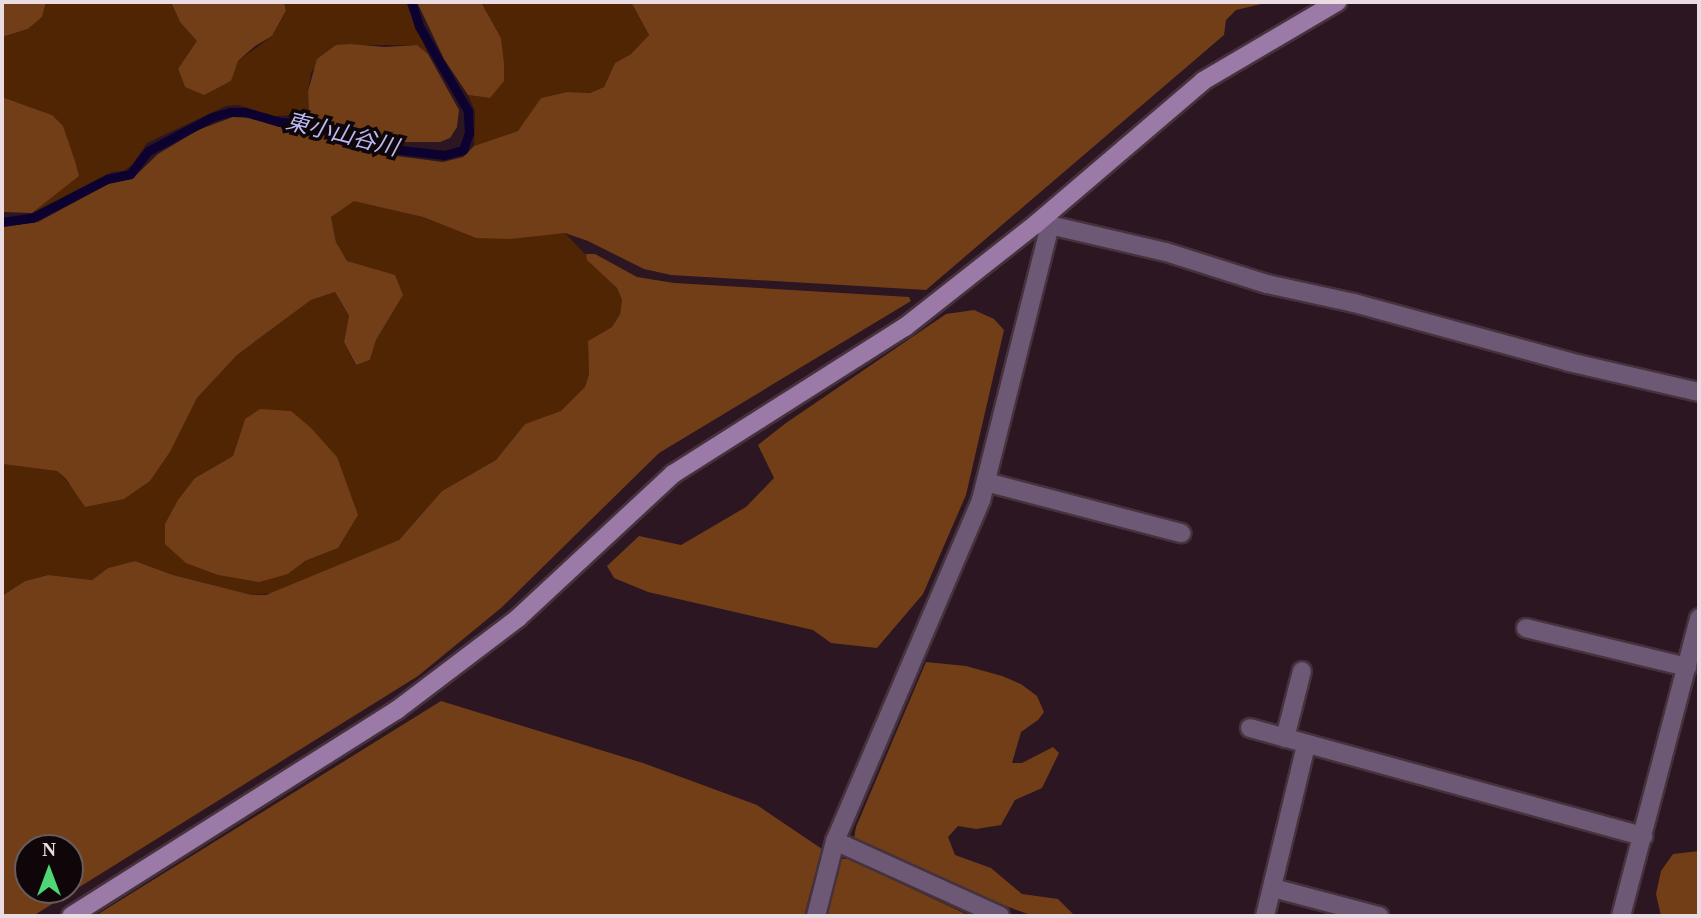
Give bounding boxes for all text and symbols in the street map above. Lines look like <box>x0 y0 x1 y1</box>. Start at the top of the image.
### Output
water label: 東小山谷川 <box>283 108 401 162</box>
north arrow <box>14 834 84 904</box>
text: N <box>42 839 56 860</box>

